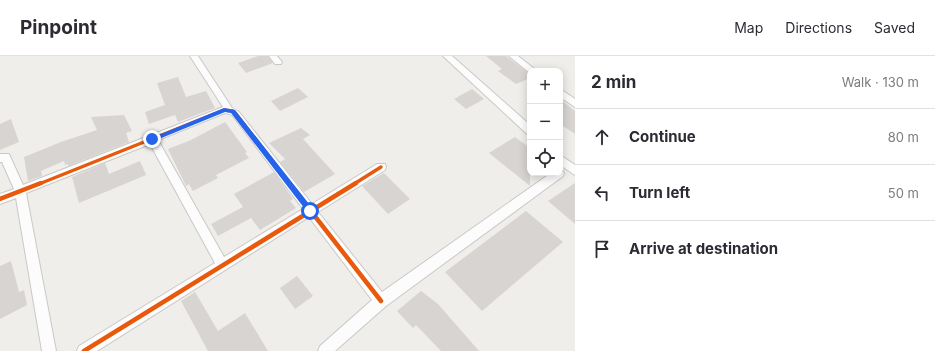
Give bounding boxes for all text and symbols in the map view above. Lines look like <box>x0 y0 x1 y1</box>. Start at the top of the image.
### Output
text: Pinpoint <box>20 16 97 39</box>
text: Map <box>734 19 763 36</box>
text: Directions <box>785 19 852 36</box>
text: Saved <box>874 19 915 36</box>
map controls <box>527 68 563 176</box>
button: + <box>527 68 563 104</box>
text: 2 min <box>591 72 636 92</box>
text: Walk · 130 m <box>842 74 919 90</box>
button: − <box>527 104 563 140</box>
icon: ahead <box>591 126 613 148</box>
text: Continue <box>629 127 696 146</box>
text: 80 m <box>888 129 919 145</box>
route end <box>143 130 161 148</box>
button: locate <box>527 140 563 176</box>
icon: left <box>591 182 613 204</box>
text: Turn left <box>629 183 690 202</box>
text: 50 m <box>888 185 919 201</box>
route start <box>301 202 319 220</box>
icon: arrive <box>591 238 613 260</box>
text: Arrive at destination <box>629 239 778 258</box>

